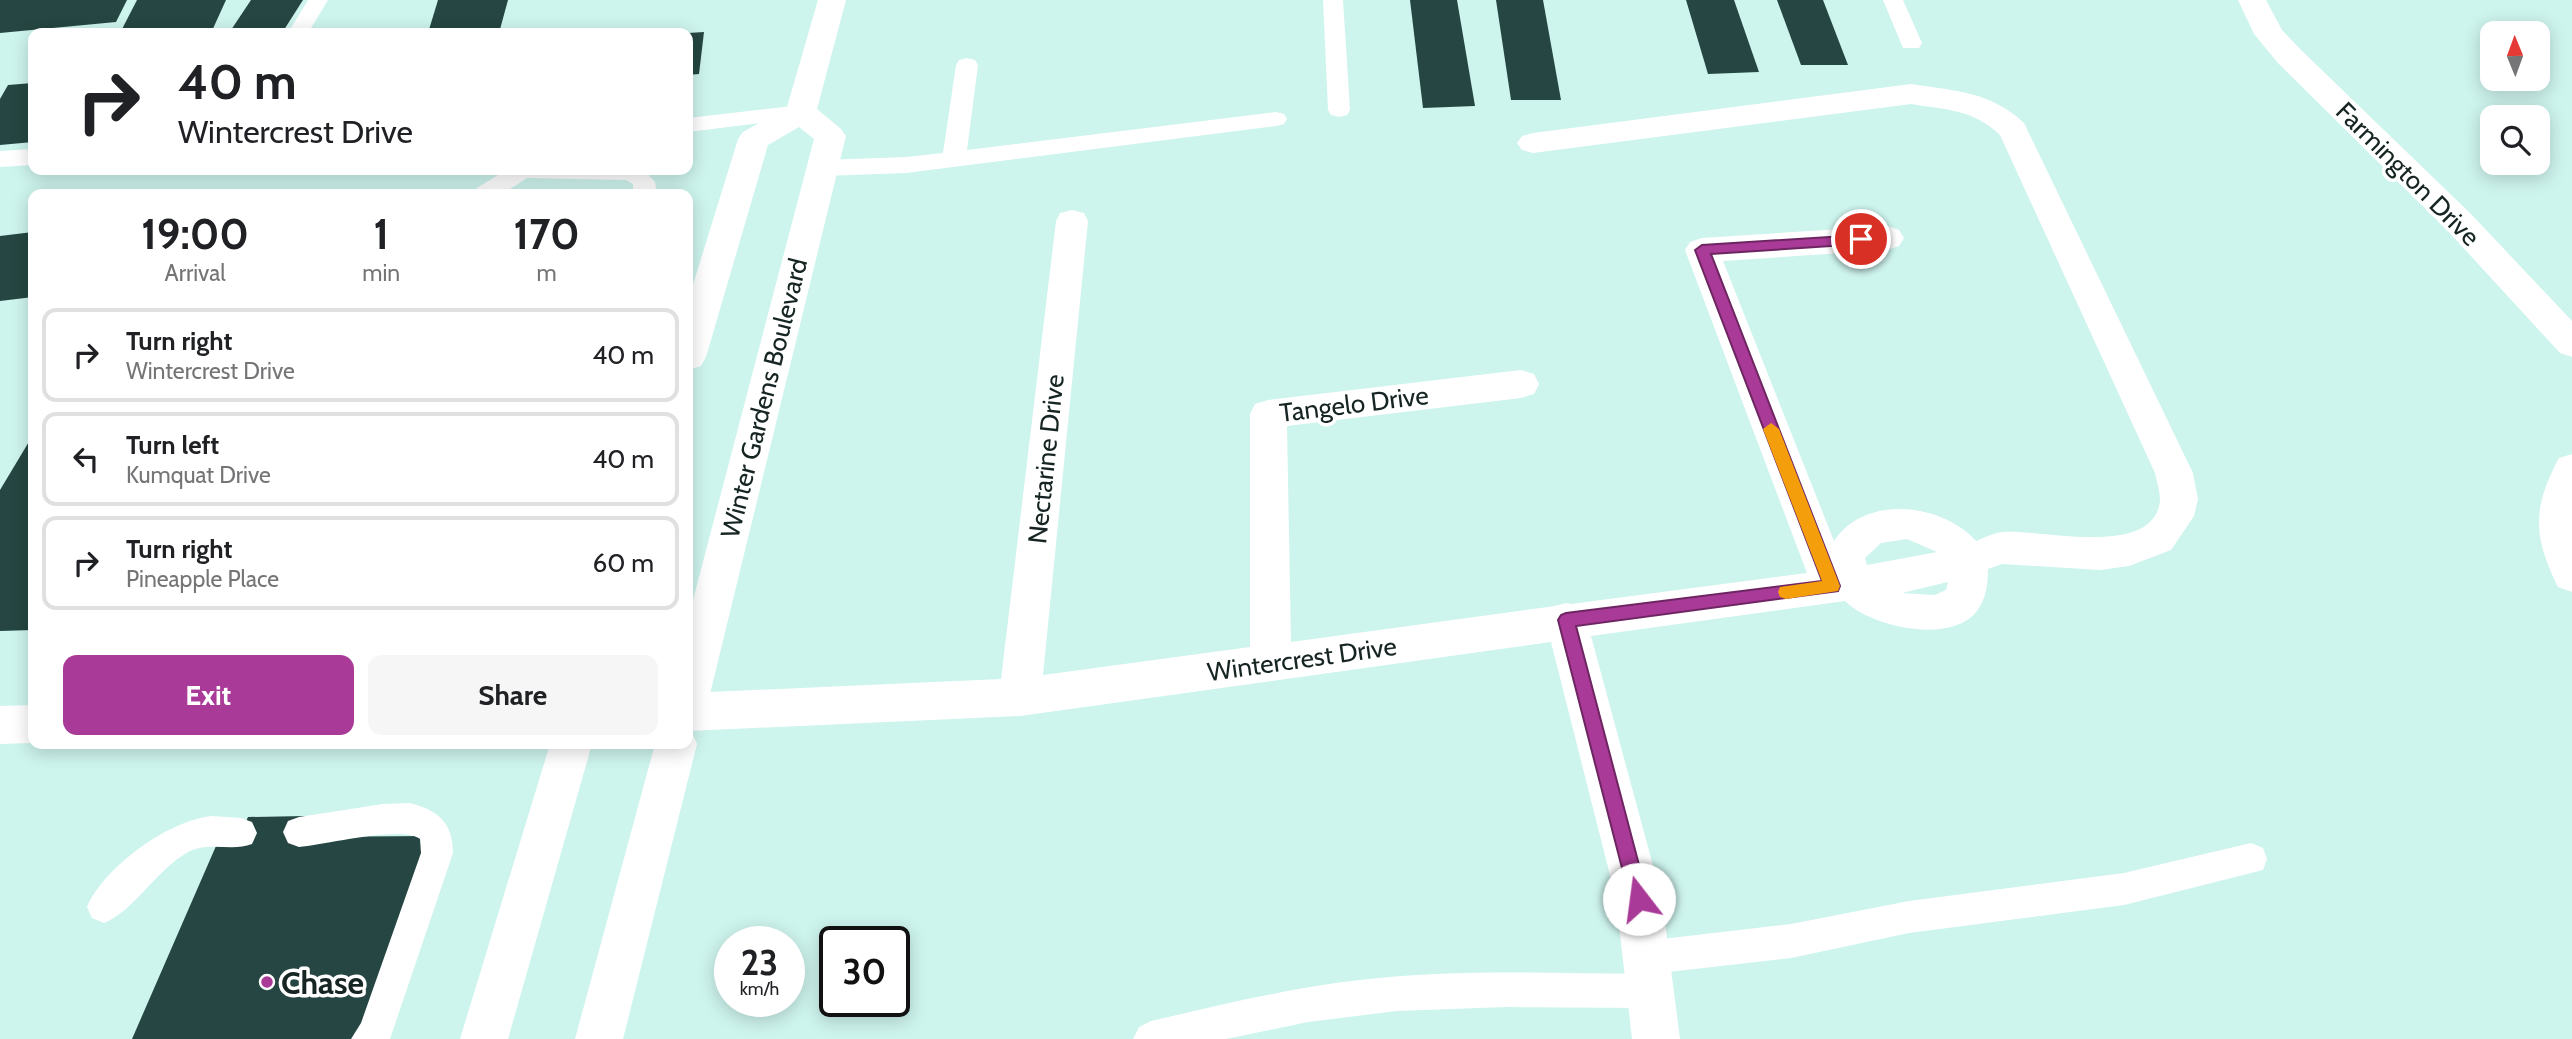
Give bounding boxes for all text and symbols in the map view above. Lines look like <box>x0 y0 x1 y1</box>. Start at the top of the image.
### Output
north arrow <box>2480 21 2550 91</box>
map controls <box>2480 21 2550 175</box>
text: 40 m <box>178 52 297 111</box>
icon: right <box>63 56 154 147</box>
street label: Farmington Drive <box>2329 95 2487 253</box>
button: search <box>2480 105 2550 175</box>
text: Wintercrest Drive <box>178 112 413 151</box>
text: 19:00 <box>141 208 249 260</box>
text: 1 <box>374 208 389 260</box>
text: 170 <box>513 208 580 260</box>
pin <box>1831 209 1891 269</box>
icon: arrive <box>1842 220 1880 258</box>
street label: Winter Gardens Boulevard <box>714 255 814 541</box>
text: Arrival <box>165 259 226 287</box>
text: min <box>362 259 400 287</box>
text: m <box>537 259 557 287</box>
text: Turn right <box>126 325 232 357</box>
icon: right <box>67 336 105 374</box>
text: 40 m <box>592 339 654 371</box>
text: Wintercrest Drive <box>126 357 295 385</box>
street label: Nectarine Drive <box>1021 373 1071 545</box>
street label: Tangelo Drive <box>1278 379 1430 429</box>
text: Turn left <box>126 429 219 461</box>
icon: left <box>67 440 105 478</box>
text: 40 m <box>592 443 654 475</box>
text: Kumquat Drive <box>126 461 271 489</box>
text: Turn right <box>126 533 232 565</box>
icon: right <box>67 544 105 582</box>
text: 60 m <box>592 547 654 579</box>
text: Pineapple Place <box>126 565 279 593</box>
street label: Wintercrest Drive <box>1205 630 1399 688</box>
button: Exit <box>63 655 354 735</box>
button: Share <box>368 655 658 735</box>
position arrow <box>1602 862 1676 936</box>
speed limit sign: 30 <box>819 926 910 1017</box>
text: 23 <box>741 941 778 984</box>
place label: Chase <box>281 963 364 1002</box>
marker: Chase <box>259 974 275 990</box>
text: km/h <box>740 978 779 1000</box>

